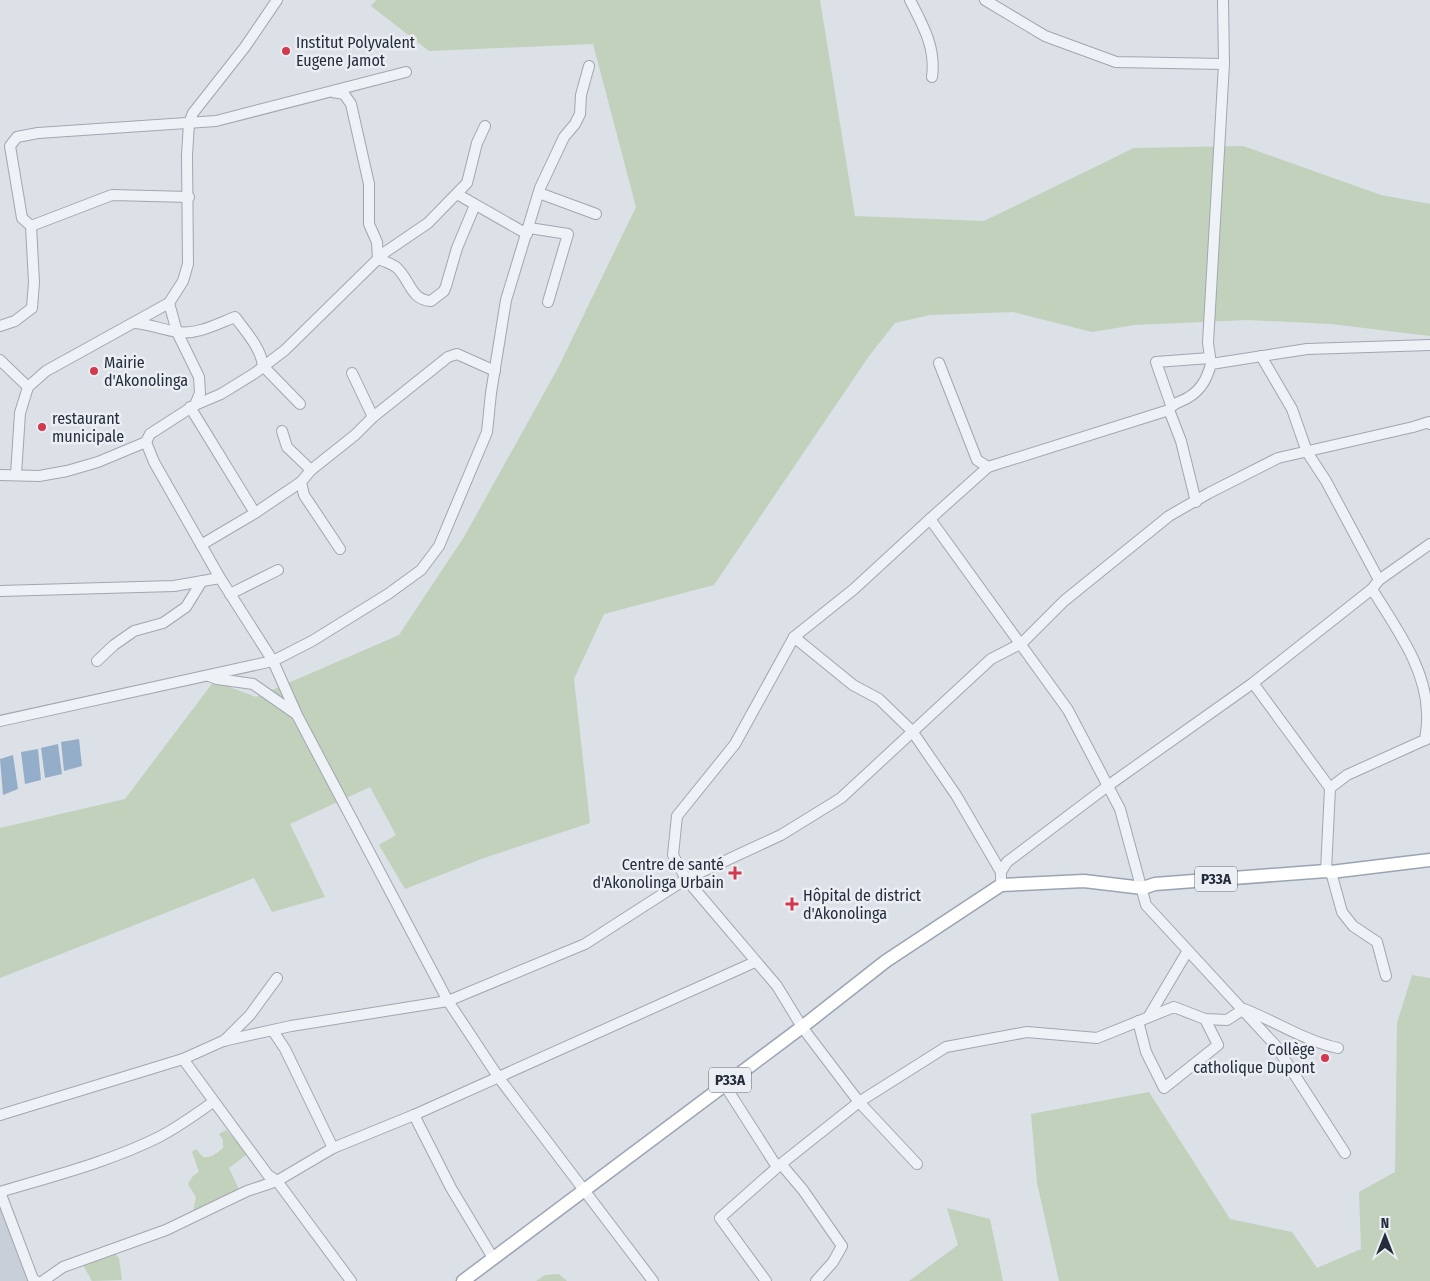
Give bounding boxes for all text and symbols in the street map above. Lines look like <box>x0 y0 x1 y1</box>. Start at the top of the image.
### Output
place label: Institut Polyvalent Eugene Jamot <box>296 33 416 70</box>
marker: Institut Polyvalent Eugene Jamot <box>280 45 292 57</box>
place label: Mairie d'Akonolinga <box>104 353 188 390</box>
marker: Mairie d'Akonolinga <box>88 365 100 377</box>
place label: restaurant municipale <box>52 409 124 446</box>
marker: restaurant municipale <box>36 421 48 433</box>
place label: Centre de santé d'Akonolinga Urbain <box>593 855 724 892</box>
marker: Centre de santé d'Akonolinga Urbain <box>728 866 742 880</box>
road number: P33A <box>1195 866 1237 892</box>
place label: Hôpital de district d'Akonolinga <box>803 886 922 923</box>
marker: Hôpital de district d'Akonolinga <box>785 897 799 911</box>
place label: Collège catholique Dupont <box>1193 1040 1316 1077</box>
marker: Collège catholique Dupont <box>1319 1052 1331 1064</box>
road number: P33A <box>709 1068 751 1092</box>
north arrow <box>1360 1211 1410 1261</box>
text: N <box>1381 1215 1389 1232</box>

